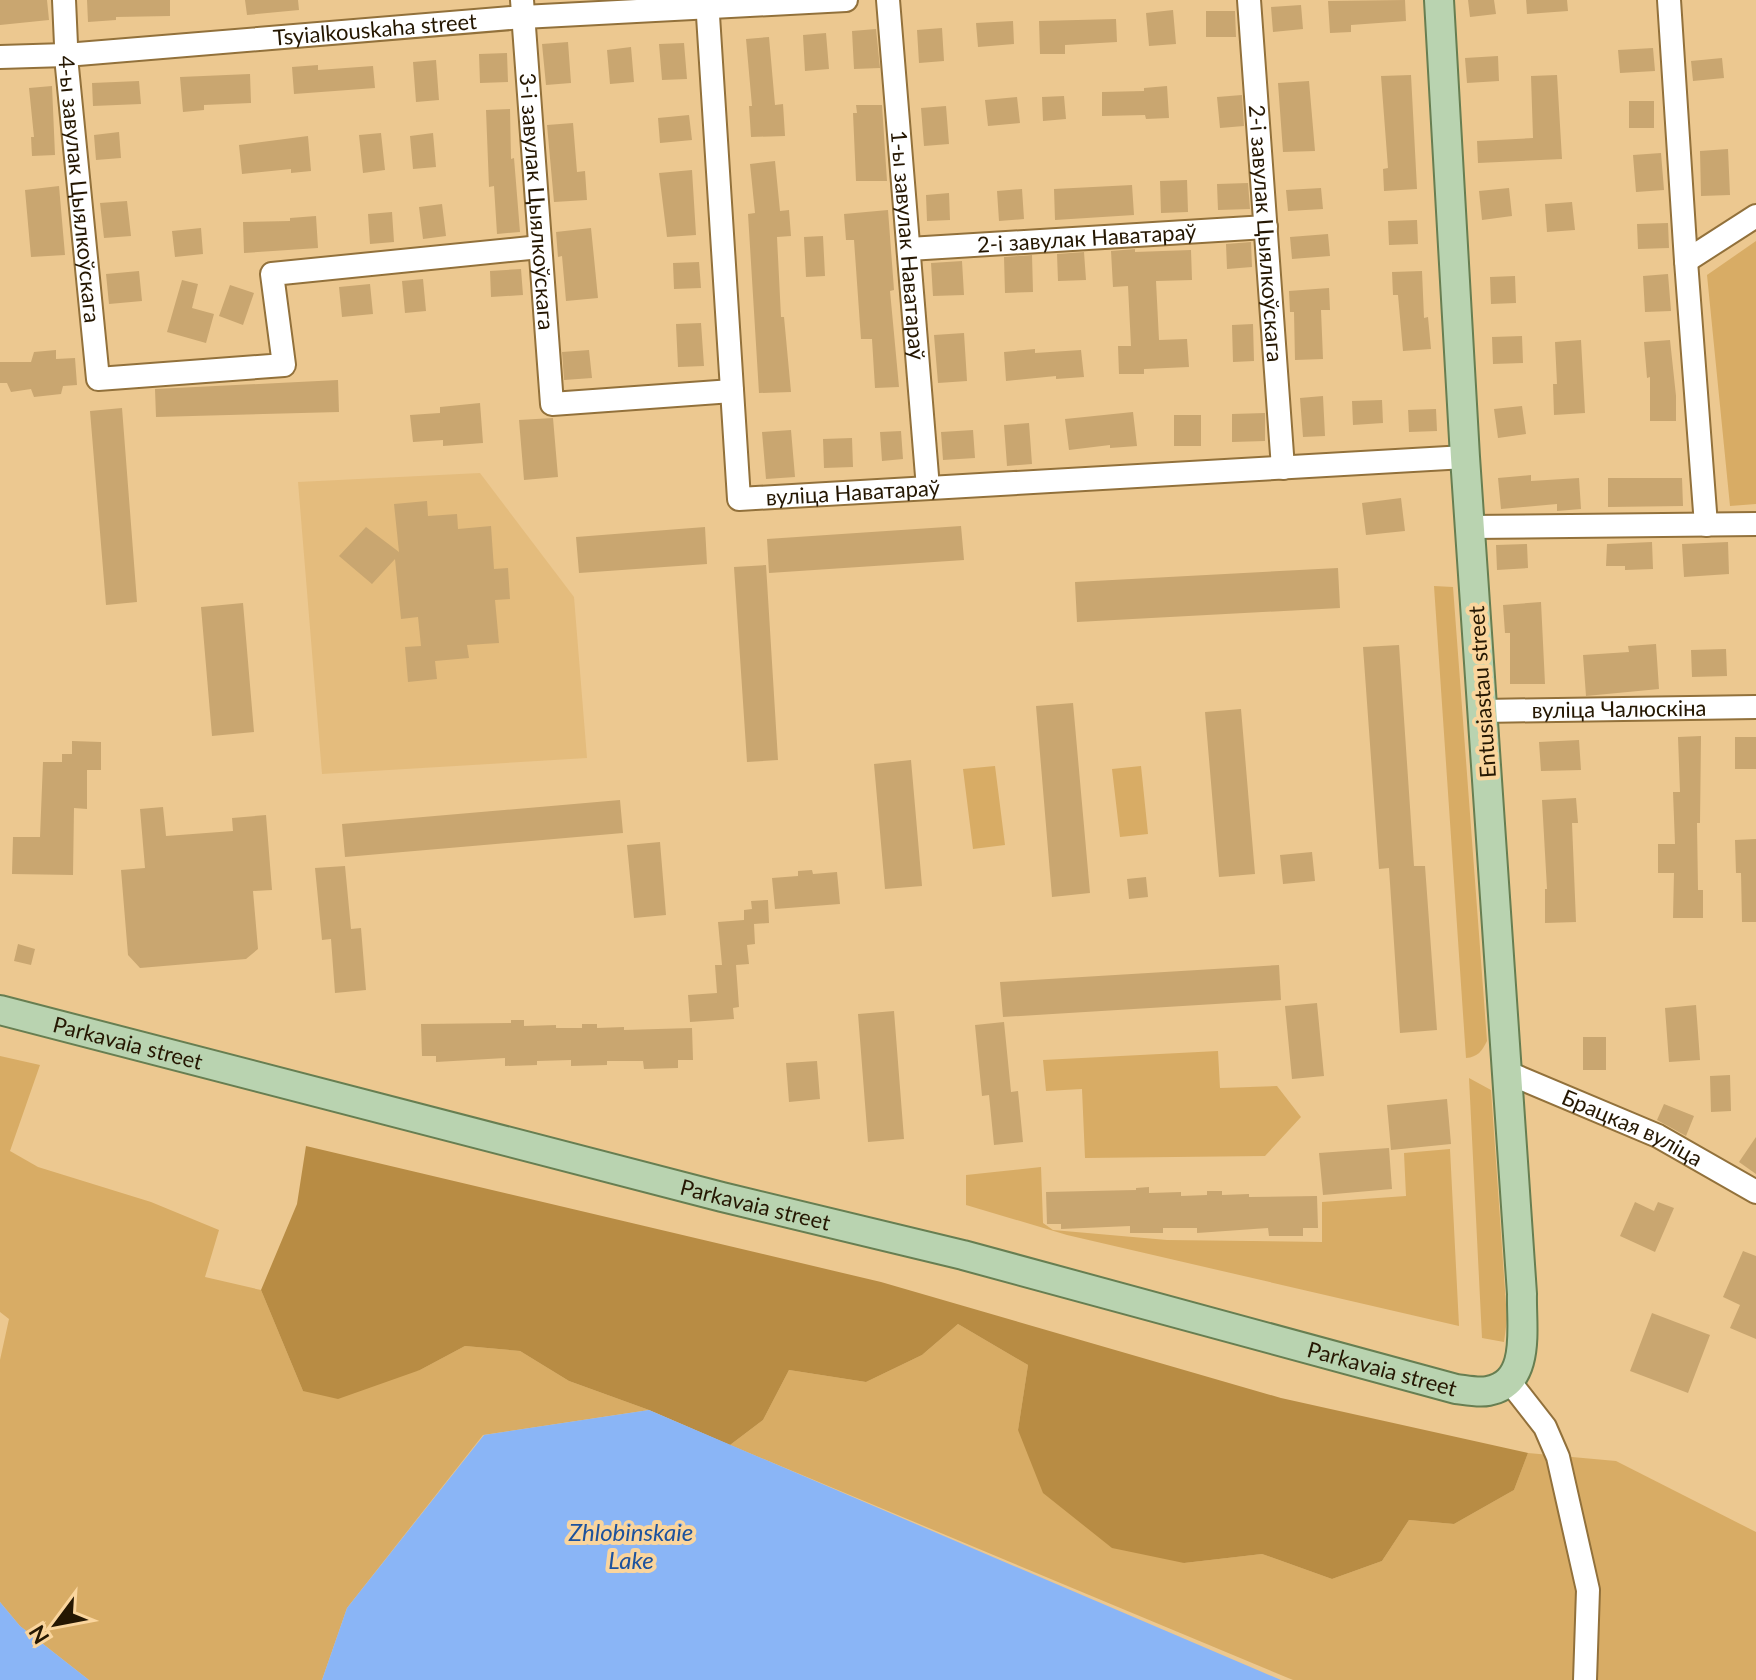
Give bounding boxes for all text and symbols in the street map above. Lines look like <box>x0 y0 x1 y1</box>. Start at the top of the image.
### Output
street label: Tsyialkouskaha street <box>272 7 478 51</box>
street label: 4-ы завулак Цыялкоўскага <box>54 55 106 324</box>
street label: 3-і завулак Цыялкоўскага <box>514 72 560 331</box>
street label: 2-і завулак Цыялкоўскага <box>1244 104 1289 363</box>
street label: 1-ы завулак Наватараў <box>886 129 932 362</box>
street label: 2-і завулак Наватараў <box>976 217 1198 258</box>
street label: вуліца Наватараў <box>765 473 941 510</box>
street label: Entusiastau street <box>1462 605 1501 779</box>
street label: вуліца Чалюскіна <box>1531 694 1707 723</box>
street label: Parkavaia street <box>50 1010 206 1075</box>
street label: Брацкая вуліца <box>1558 1083 1708 1172</box>
street label: Parkavaia street <box>677 1173 833 1236</box>
street label: Parkavaia street <box>1305 1335 1460 1402</box>
water label: Zhlobinskaie Lake <box>568 1517 693 1574</box>
north arrow <box>16 1584 96 1664</box>
text: N <box>23 1621 55 1649</box>

